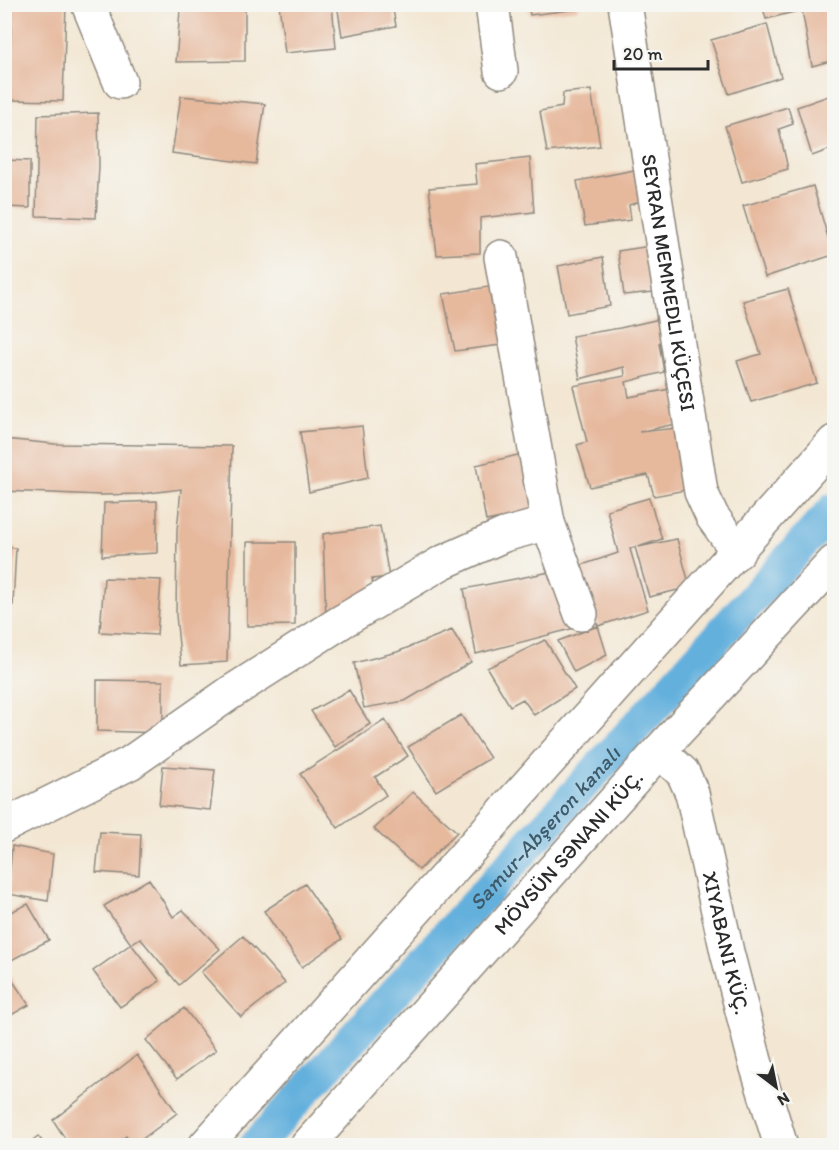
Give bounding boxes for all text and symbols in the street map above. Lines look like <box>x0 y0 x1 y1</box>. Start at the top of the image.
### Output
scale bar <box>614 33 708 71</box>
text: 20 m <box>623 43 663 65</box>
street label: SEYRAN MEMMEDLI KÜÇESI <box>637 152 701 413</box>
water label: Samur-Abşeron kanalı <box>463 740 627 916</box>
street label: MÖVSÜN SƏNANI KÜÇ. <box>488 765 648 940</box>
street label: XIYABANI KÜÇ. <box>698 869 755 1017</box>
north arrow <box>746 1057 806 1117</box>
text: N <box>774 1088 793 1110</box>

